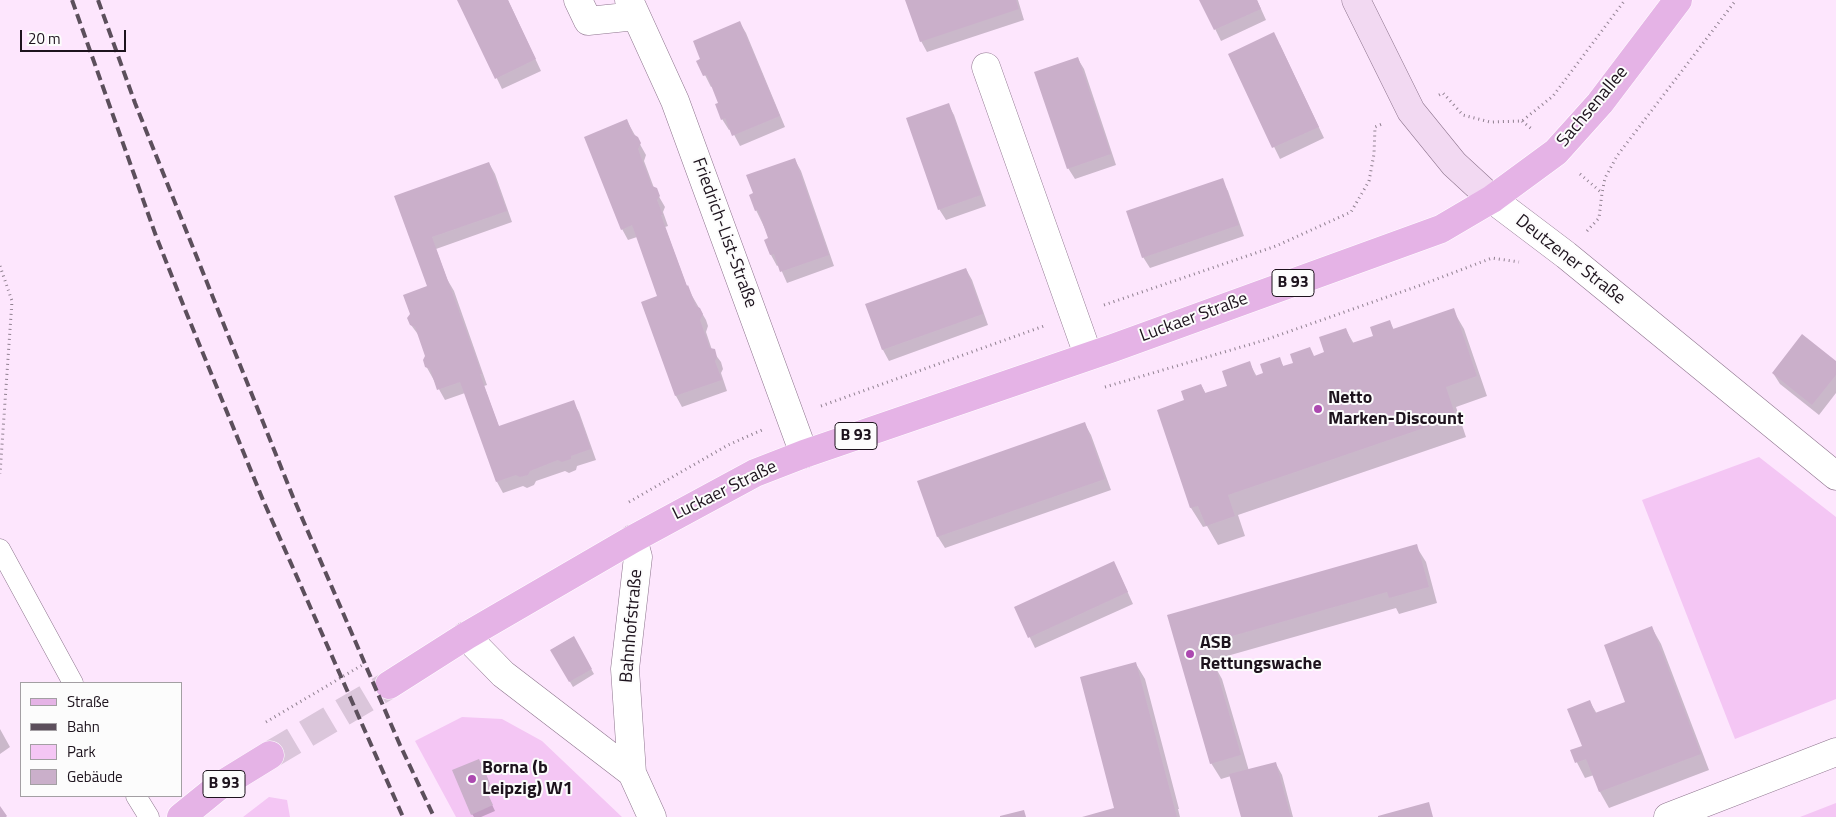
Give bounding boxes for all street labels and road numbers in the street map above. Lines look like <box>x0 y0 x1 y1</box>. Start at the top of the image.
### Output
street label: Sachsenallee <box>1553 62 1633 152</box>
street label: Friedrich-List-Straße <box>687 155 761 311</box>
street label: Deutzener Straße <box>1511 210 1629 310</box>
road number: B 93 <box>1272 270 1314 296</box>
street label: Luckaer Straße <box>1137 288 1251 348</box>
road number: B 93 <box>835 422 877 450</box>
street label: Luckaer Straße <box>669 456 781 526</box>
street label: Bahnhofstraße <box>616 568 648 684</box>
road number: B 93 <box>203 771 245 798</box>

